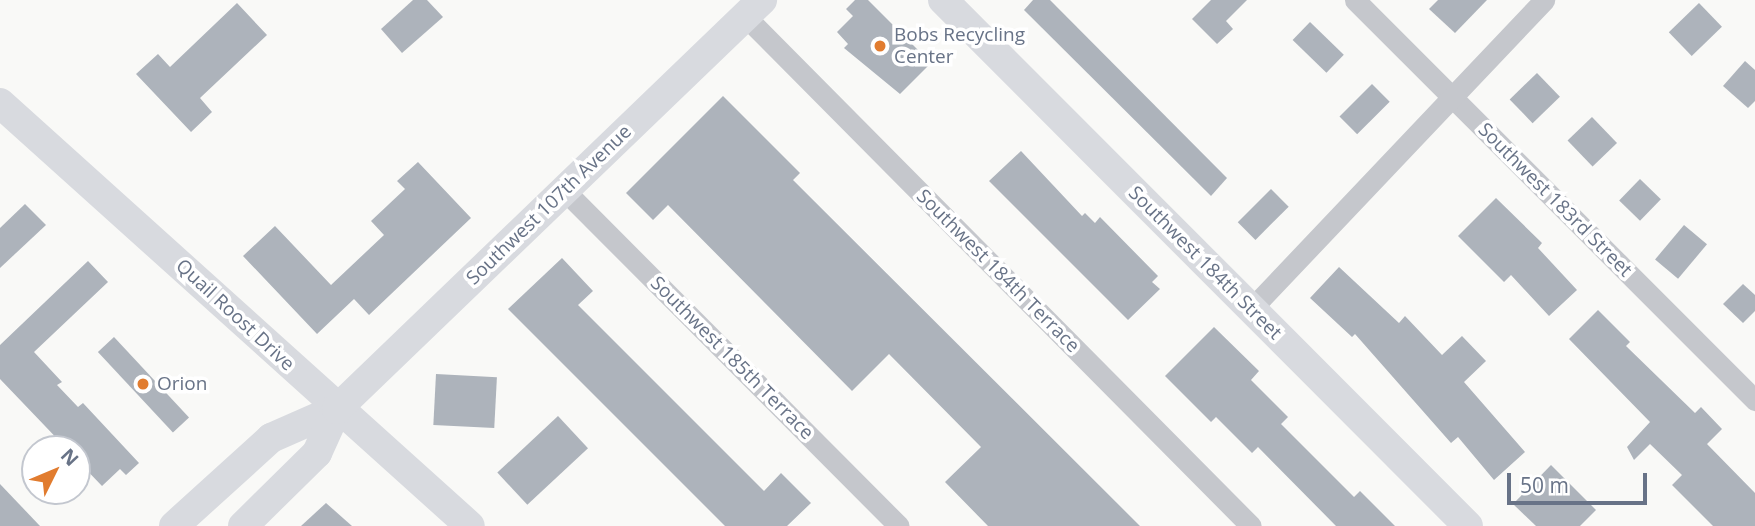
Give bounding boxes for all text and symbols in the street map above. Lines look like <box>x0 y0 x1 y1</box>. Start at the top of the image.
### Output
place label: Bobs Recycling Center <box>894 24 1025 68</box>
marker: Bobs Recycling Center <box>872 38 888 54</box>
street label: Southwest 183rd Street <box>1473 118 1637 282</box>
street label: Southwest 107th Avenue <box>462 120 636 290</box>
street label: Southwest 184th Street <box>1124 182 1286 344</box>
street label: Southwest 184th Terrace <box>912 185 1084 357</box>
street label: Quail Roost Drive <box>171 254 299 376</box>
street label: Southwest 185th Terrace <box>646 272 818 444</box>
place label: Orion <box>157 373 207 395</box>
marker: Orion <box>135 376 151 392</box>
north arrow <box>21 435 91 505</box>
text: N <box>55 443 85 472</box>
scale bar <box>1510 460 1650 504</box>
text: 50 m <box>1520 471 1569 499</box>

